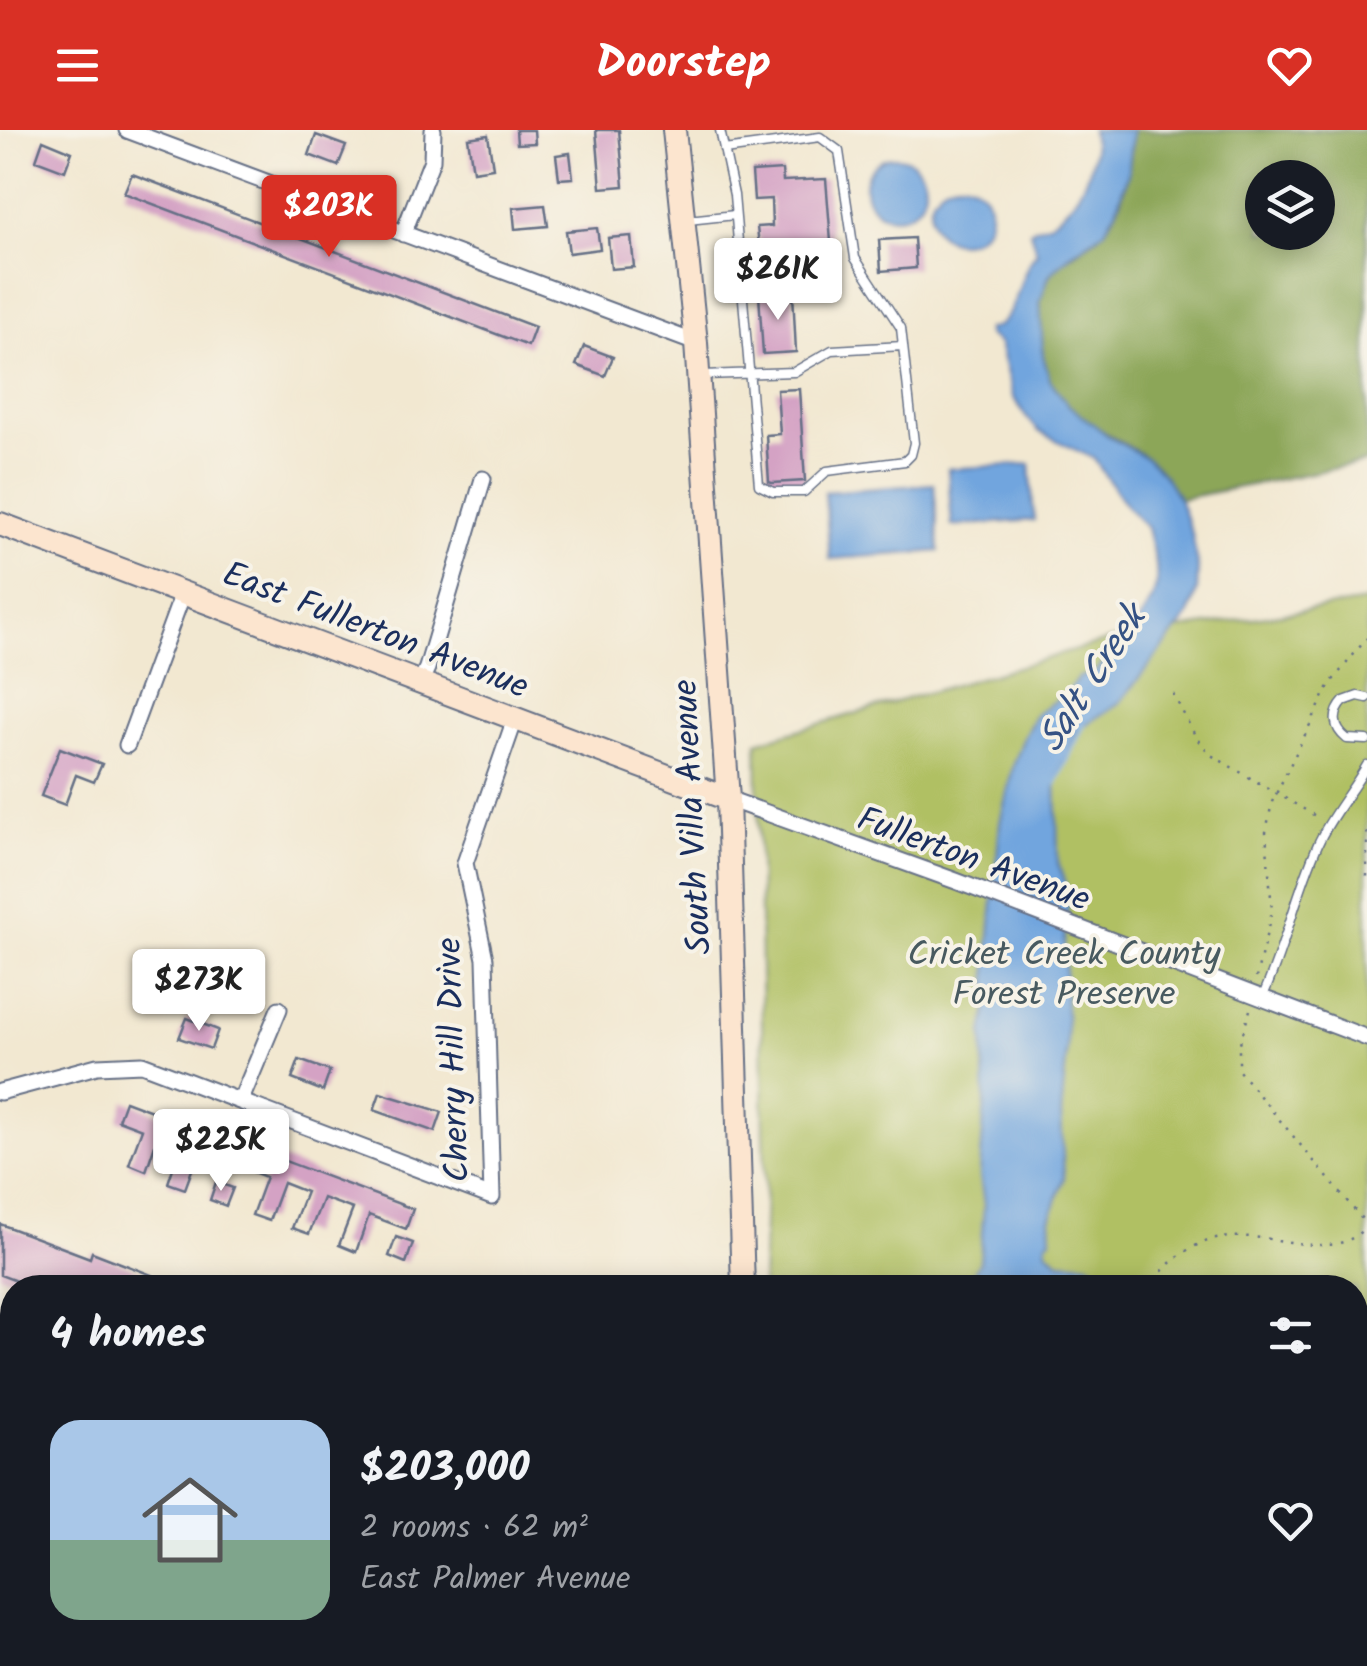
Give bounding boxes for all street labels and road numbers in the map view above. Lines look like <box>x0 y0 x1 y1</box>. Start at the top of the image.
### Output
street label: East Fullerton Avenue <box>214 548 536 716</box>
street label: South Villa Avenue <box>659 678 729 956</box>
street label: Fullerton Avenue <box>848 793 1098 929</box>
street label: Cherry Hill Drive <box>423 936 487 1183</box>

